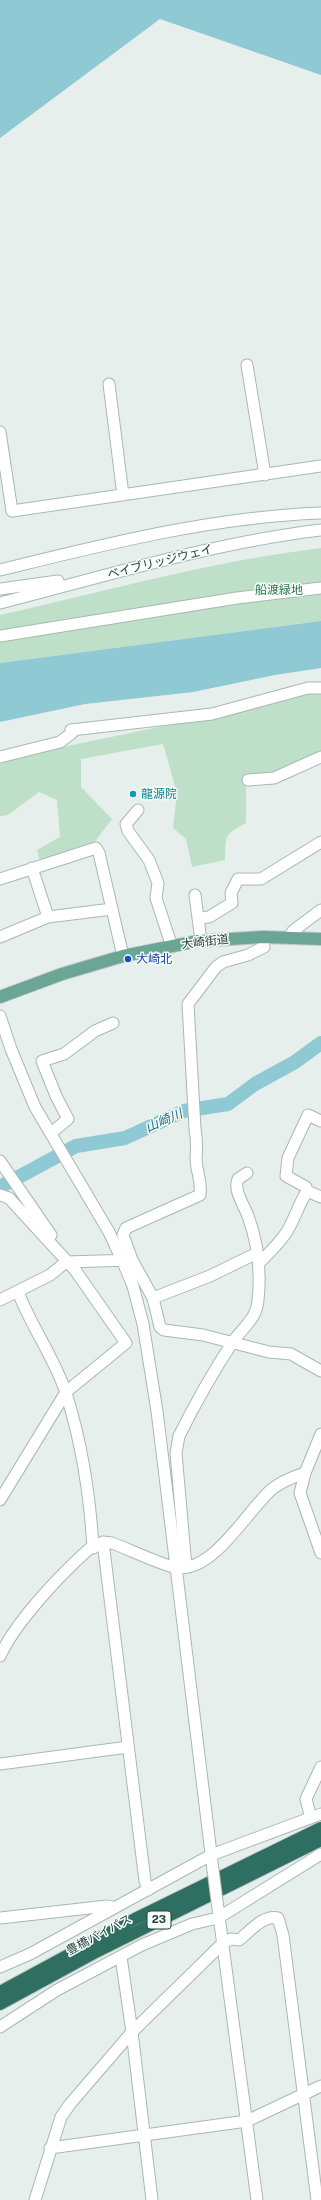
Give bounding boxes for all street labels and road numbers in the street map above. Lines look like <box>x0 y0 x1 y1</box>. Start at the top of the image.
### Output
street label: ベイブリッジウェイ <box>106 542 214 582</box>
street label: 大崎街道 <box>180 932 230 952</box>
road number: 23 <box>147 1911 171 1929</box>
street label: 豊橋バイパス <box>64 1912 134 1958</box>

